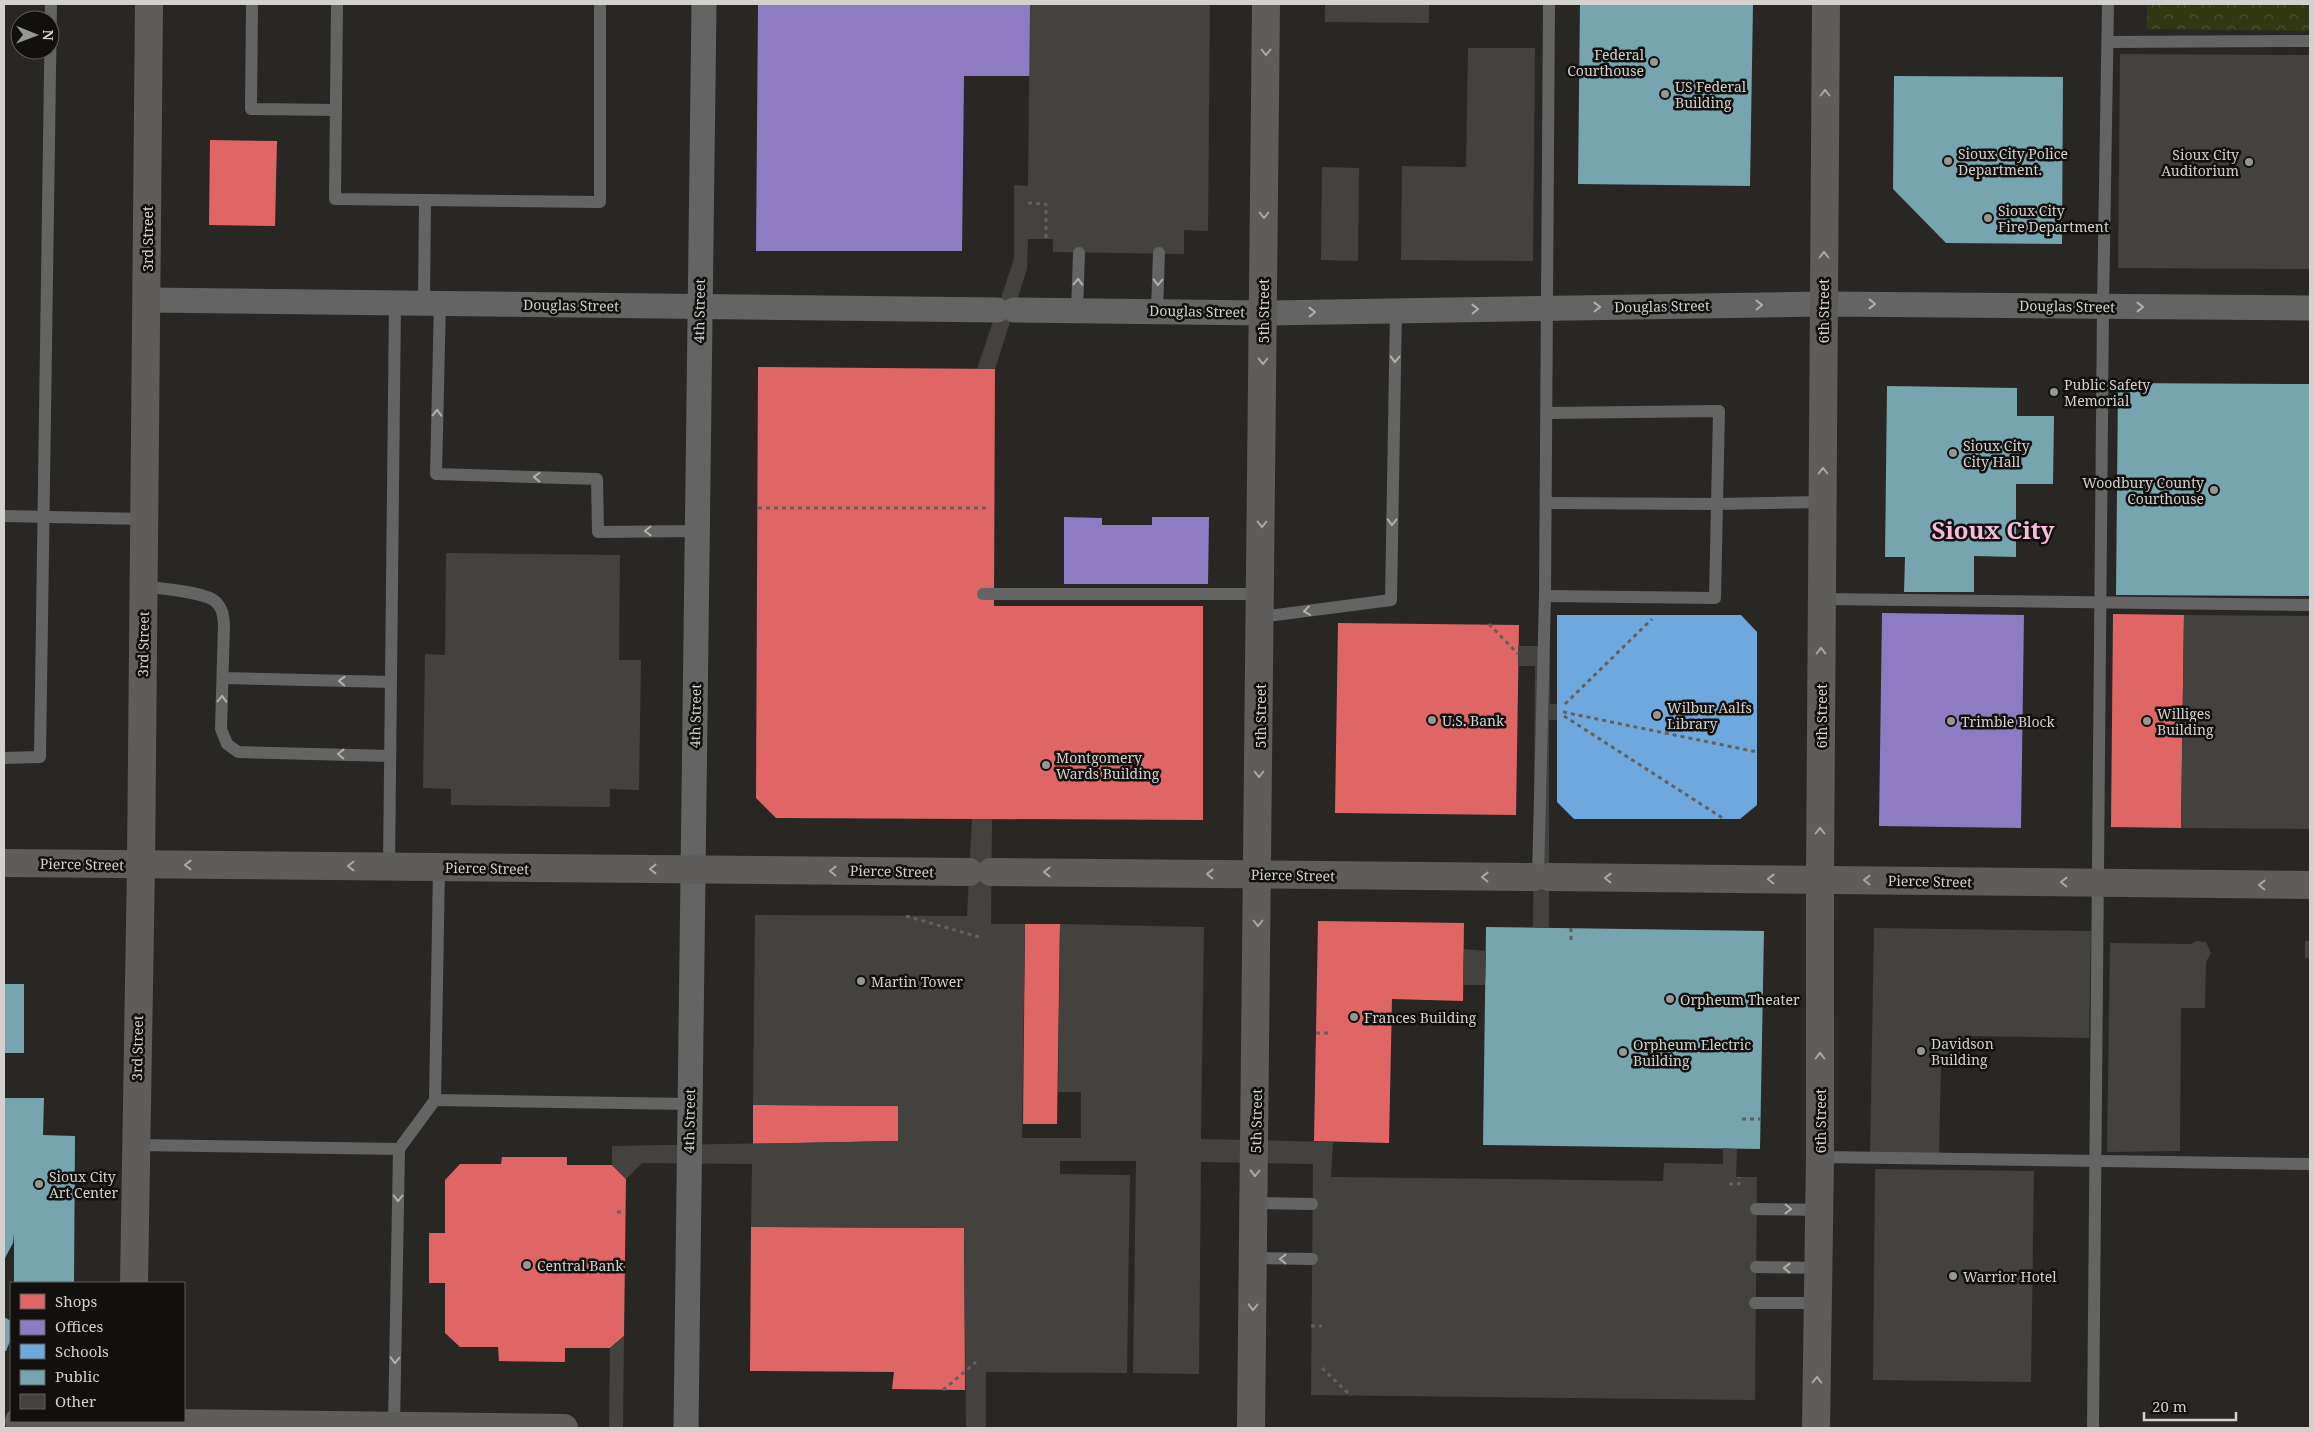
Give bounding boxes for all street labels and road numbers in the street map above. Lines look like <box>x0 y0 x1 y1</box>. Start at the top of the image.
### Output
street label: 3rd Street <box>138 206 157 272</box>
street label: 4th Street <box>689 279 709 343</box>
street label: 5th Street <box>1254 279 1273 343</box>
street label: 6th Street <box>1814 279 1833 343</box>
street label: Douglas Street <box>523 295 619 315</box>
street label: Douglas Street <box>1614 296 1710 316</box>
street label: Douglas Street <box>2019 296 2115 316</box>
street label: Douglas Street <box>1149 301 1245 321</box>
street label: 3rd Street <box>133 611 153 677</box>
street label: 4th Street <box>685 684 705 748</box>
street label: 5th Street <box>1251 684 1270 748</box>
street label: 6th Street <box>1812 684 1831 748</box>
street label: Pierce Street <box>40 854 124 874</box>
street label: Pierce Street <box>445 858 529 878</box>
street label: Pierce Street <box>850 861 934 881</box>
street label: Pierce Street <box>1251 865 1335 885</box>
street label: Pierce Street <box>1888 871 1972 891</box>
street label: 3rd Street <box>127 1015 147 1081</box>
street label: 4th Street <box>679 1089 699 1153</box>
street label: 5th Street <box>1246 1089 1266 1153</box>
street label: 6th Street <box>1811 1089 1830 1153</box>

